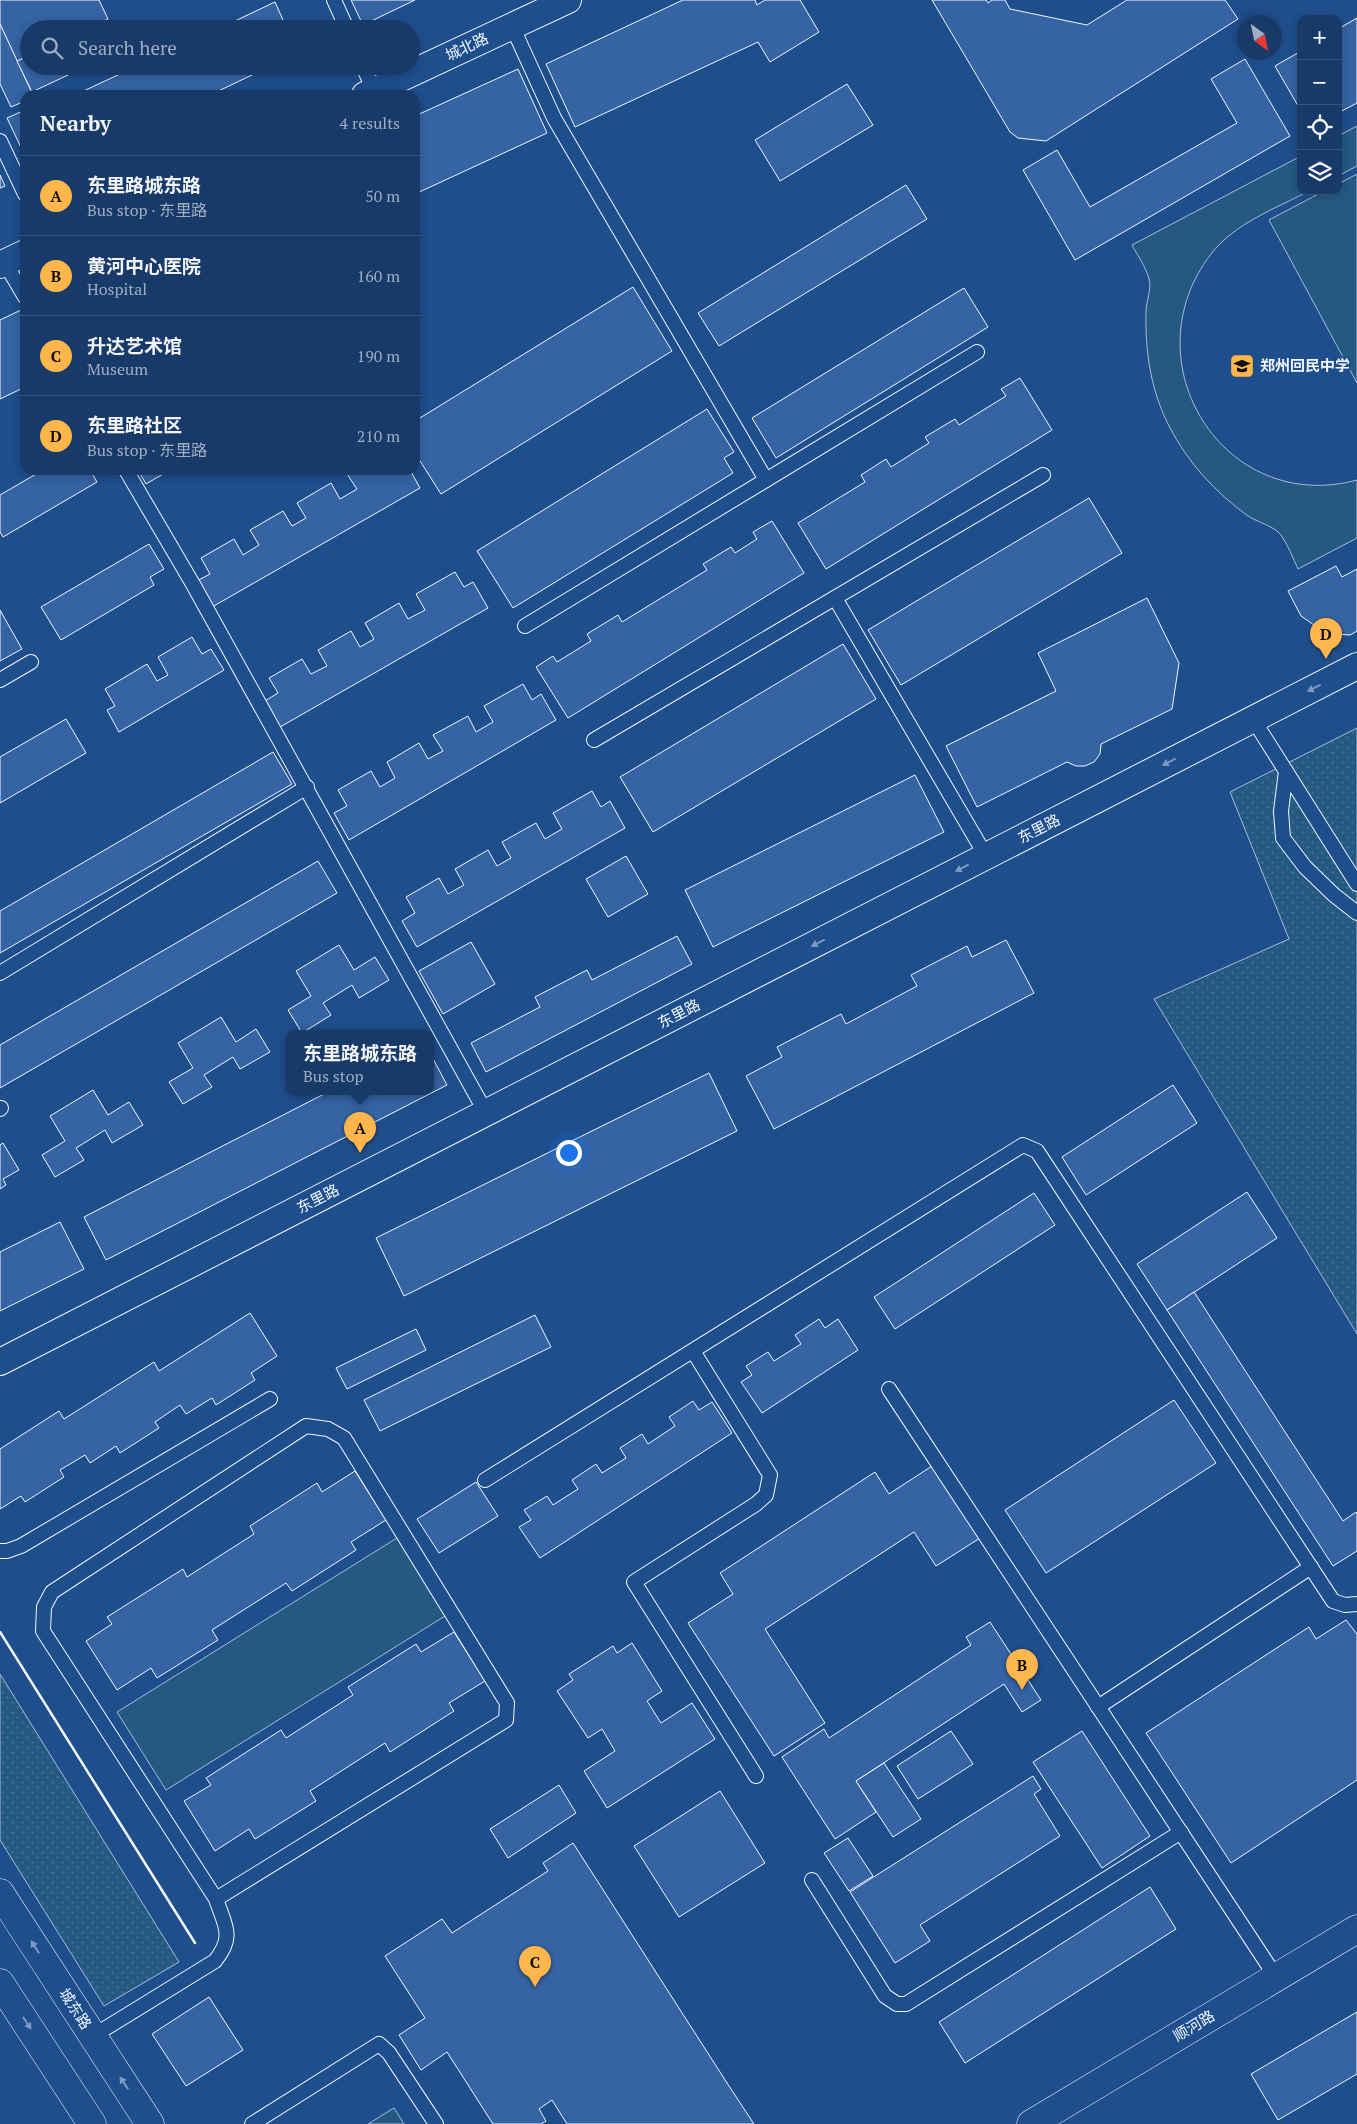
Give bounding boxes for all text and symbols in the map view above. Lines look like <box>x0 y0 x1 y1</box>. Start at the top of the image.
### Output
north arrow <box>1237 15 1282 60</box>
map controls <box>1297 15 1342 195</box>
button: + <box>1297 15 1342 60</box>
search box <box>20 20 420 75</box>
street label: 城北路 <box>442 28 491 65</box>
icon: search <box>38 34 66 62</box>
text: Search here <box>78 35 177 60</box>
button: − <box>1297 60 1342 105</box>
button: locate <box>1297 105 1342 150</box>
text: Nearby <box>40 109 111 137</box>
text: 4 results <box>340 112 400 134</box>
button: layers <box>1297 150 1342 195</box>
text: 东里路城东路 <box>87 172 201 197</box>
text: A <box>50 185 62 207</box>
text: 50 m <box>365 185 400 207</box>
text: Bus stop · 东里路 <box>87 199 207 221</box>
text: 黄河中心医院 <box>87 253 201 278</box>
text: B <box>51 265 61 287</box>
text: 160 m <box>357 265 400 287</box>
text: Hospital <box>87 278 147 300</box>
text: 升达艺术馆 <box>87 333 182 358</box>
text: C <box>51 345 61 367</box>
text: 190 m <box>357 345 400 367</box>
school or university icon: 郑州回民中学 <box>1229 353 1255 379</box>
place label: 郑州回民中学 <box>1260 355 1350 375</box>
text: Museum <box>87 358 148 380</box>
text: 东里路社区 <box>87 412 182 437</box>
text: D <box>50 425 62 447</box>
text: 210 m <box>357 425 400 447</box>
text: Bus stop · 东里路 <box>87 439 207 461</box>
pin: D <box>1310 618 1342 659</box>
one-way arrow <box>1306 684 1321 692</box>
one-way arrow <box>1162 758 1176 766</box>
street label: 东里路 <box>1014 809 1063 847</box>
one-way arrow <box>955 864 969 872</box>
one-way arrow <box>810 939 825 947</box>
street label: 东里路 <box>654 994 703 1032</box>
popup <box>286 1030 434 1095</box>
text: 东里路城东路 <box>303 1040 417 1065</box>
text: Bus stop <box>303 1065 364 1087</box>
pin: A <box>344 1112 376 1153</box>
your location <box>556 1140 582 1166</box>
street label: 东里路 <box>293 1179 342 1217</box>
pin: B <box>1006 1649 1038 1690</box>
one-way arrow <box>30 1940 40 1954</box>
pin: C <box>519 1946 551 1987</box>
street label: 城东路 <box>55 1984 96 2033</box>
street label: 顺河路 <box>1169 2005 1218 2045</box>
one-way arrow <box>22 2017 31 2030</box>
one-way arrow <box>119 2076 128 2090</box>

